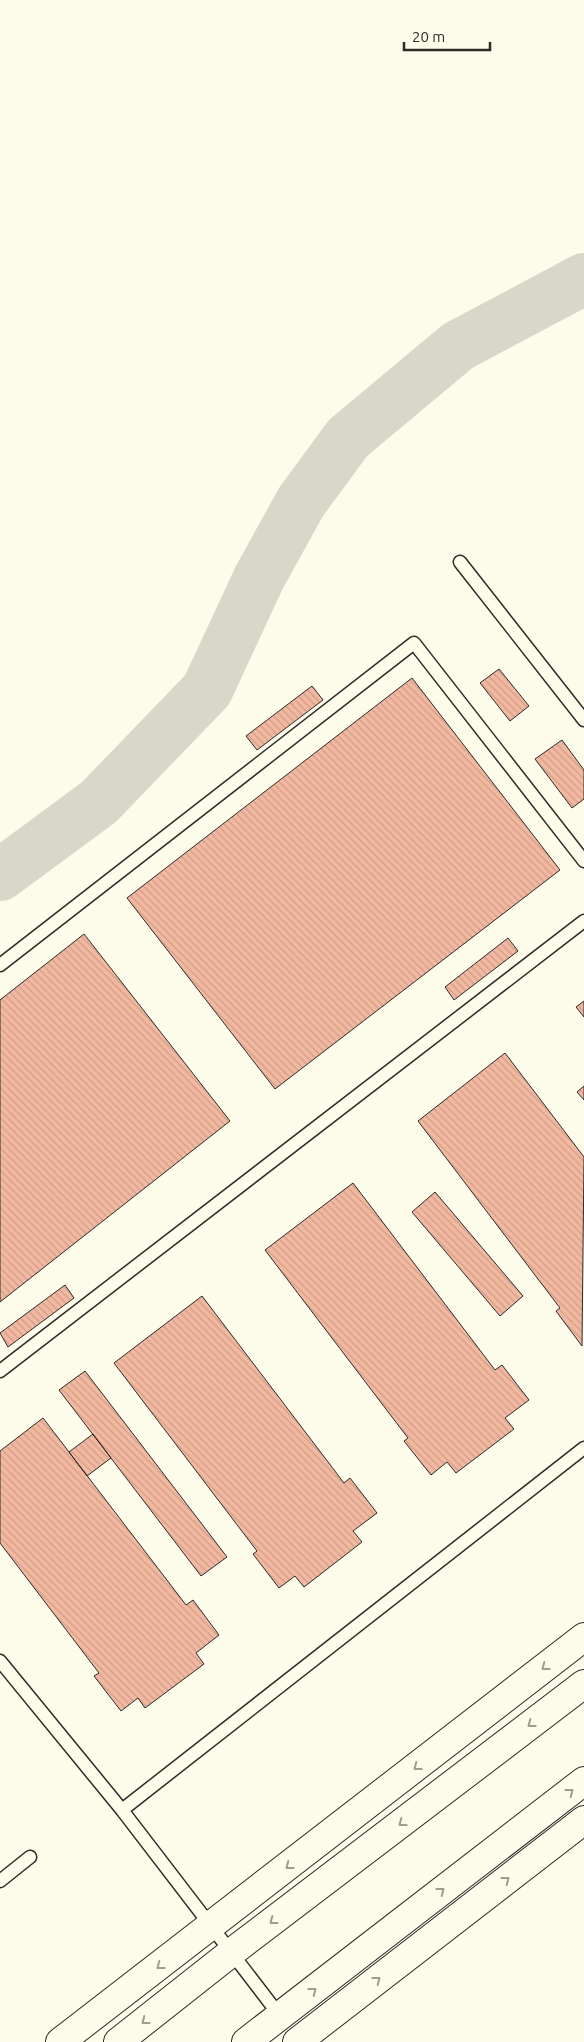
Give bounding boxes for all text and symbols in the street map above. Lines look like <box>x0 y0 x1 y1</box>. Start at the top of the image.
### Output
scale bar <box>404 20 490 52</box>
text: 20 m <box>412 28 445 45</box>
one-way arrow <box>542 1662 551 1671</box>
one-way arrow <box>528 1719 537 1727</box>
one-way arrow <box>414 1761 423 1769</box>
one-way arrow <box>564 1789 573 1798</box>
one-way arrow <box>399 1817 408 1825</box>
one-way arrow <box>285 1861 294 1870</box>
one-way arrow <box>500 1877 509 1886</box>
one-way arrow <box>435 1889 444 1897</box>
one-way arrow <box>269 1915 279 1924</box>
one-way arrow <box>157 1960 166 1968</box>
one-way arrow <box>371 1977 381 1986</box>
one-way arrow <box>307 1988 316 1997</box>
one-way arrow <box>141 2016 150 2025</box>

